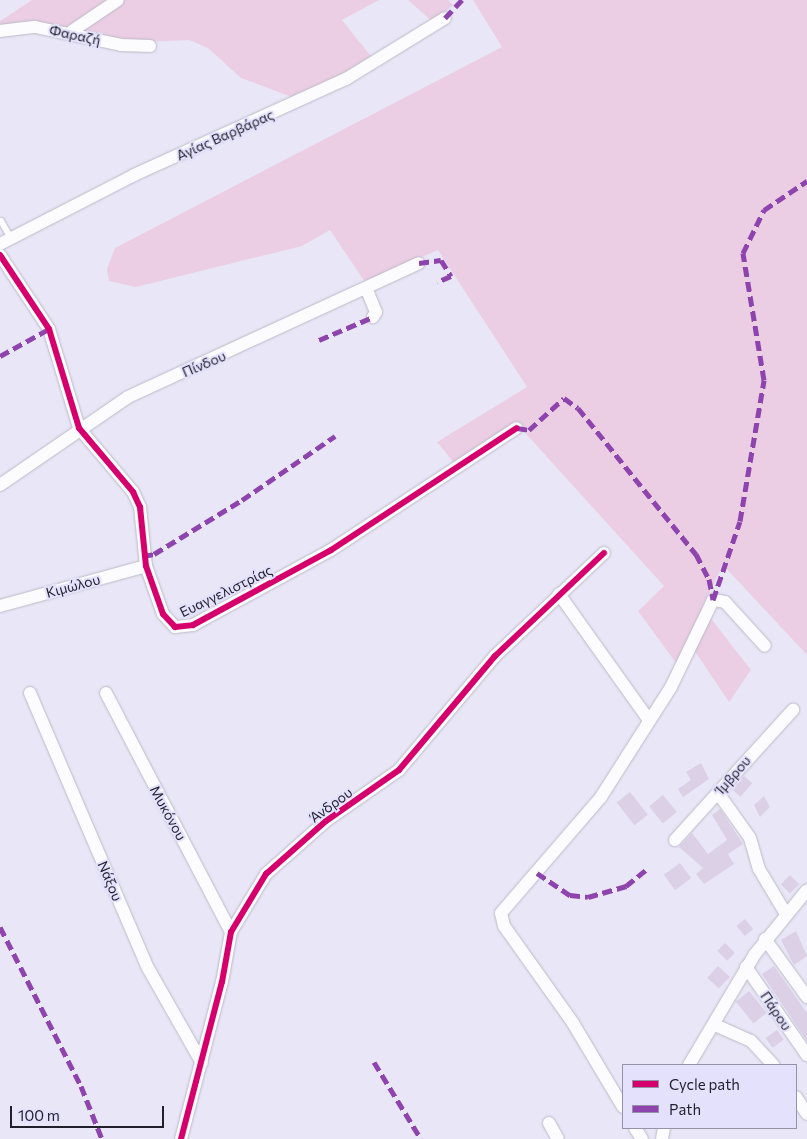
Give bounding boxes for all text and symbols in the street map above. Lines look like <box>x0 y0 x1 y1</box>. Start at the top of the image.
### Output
street label: Φαραζή <box>48 21 102 49</box>
street label: Αγίας Βαρβάρας <box>174 106 276 164</box>
street label: Πίνδου <box>180 347 228 381</box>
street label: Ευαγγελιστρίας <box>177 561 275 621</box>
street label: Κιμώλου <box>44 571 102 601</box>
street label: Ίμβρου <box>712 752 754 798</box>
street label: Μυκόνου <box>146 783 190 843</box>
street label: Άνδρου <box>306 784 356 826</box>
street label: Νάξου <box>94 858 126 904</box>
street label: Πάρου <box>757 988 795 1034</box>
legend <box>622 1064 797 1129</box>
text: Cycle path <box>669 1075 740 1093</box>
scale bar <box>12 1096 166 1128</box>
text: Path <box>669 1100 701 1118</box>
text: 100 m <box>18 1106 60 1124</box>

